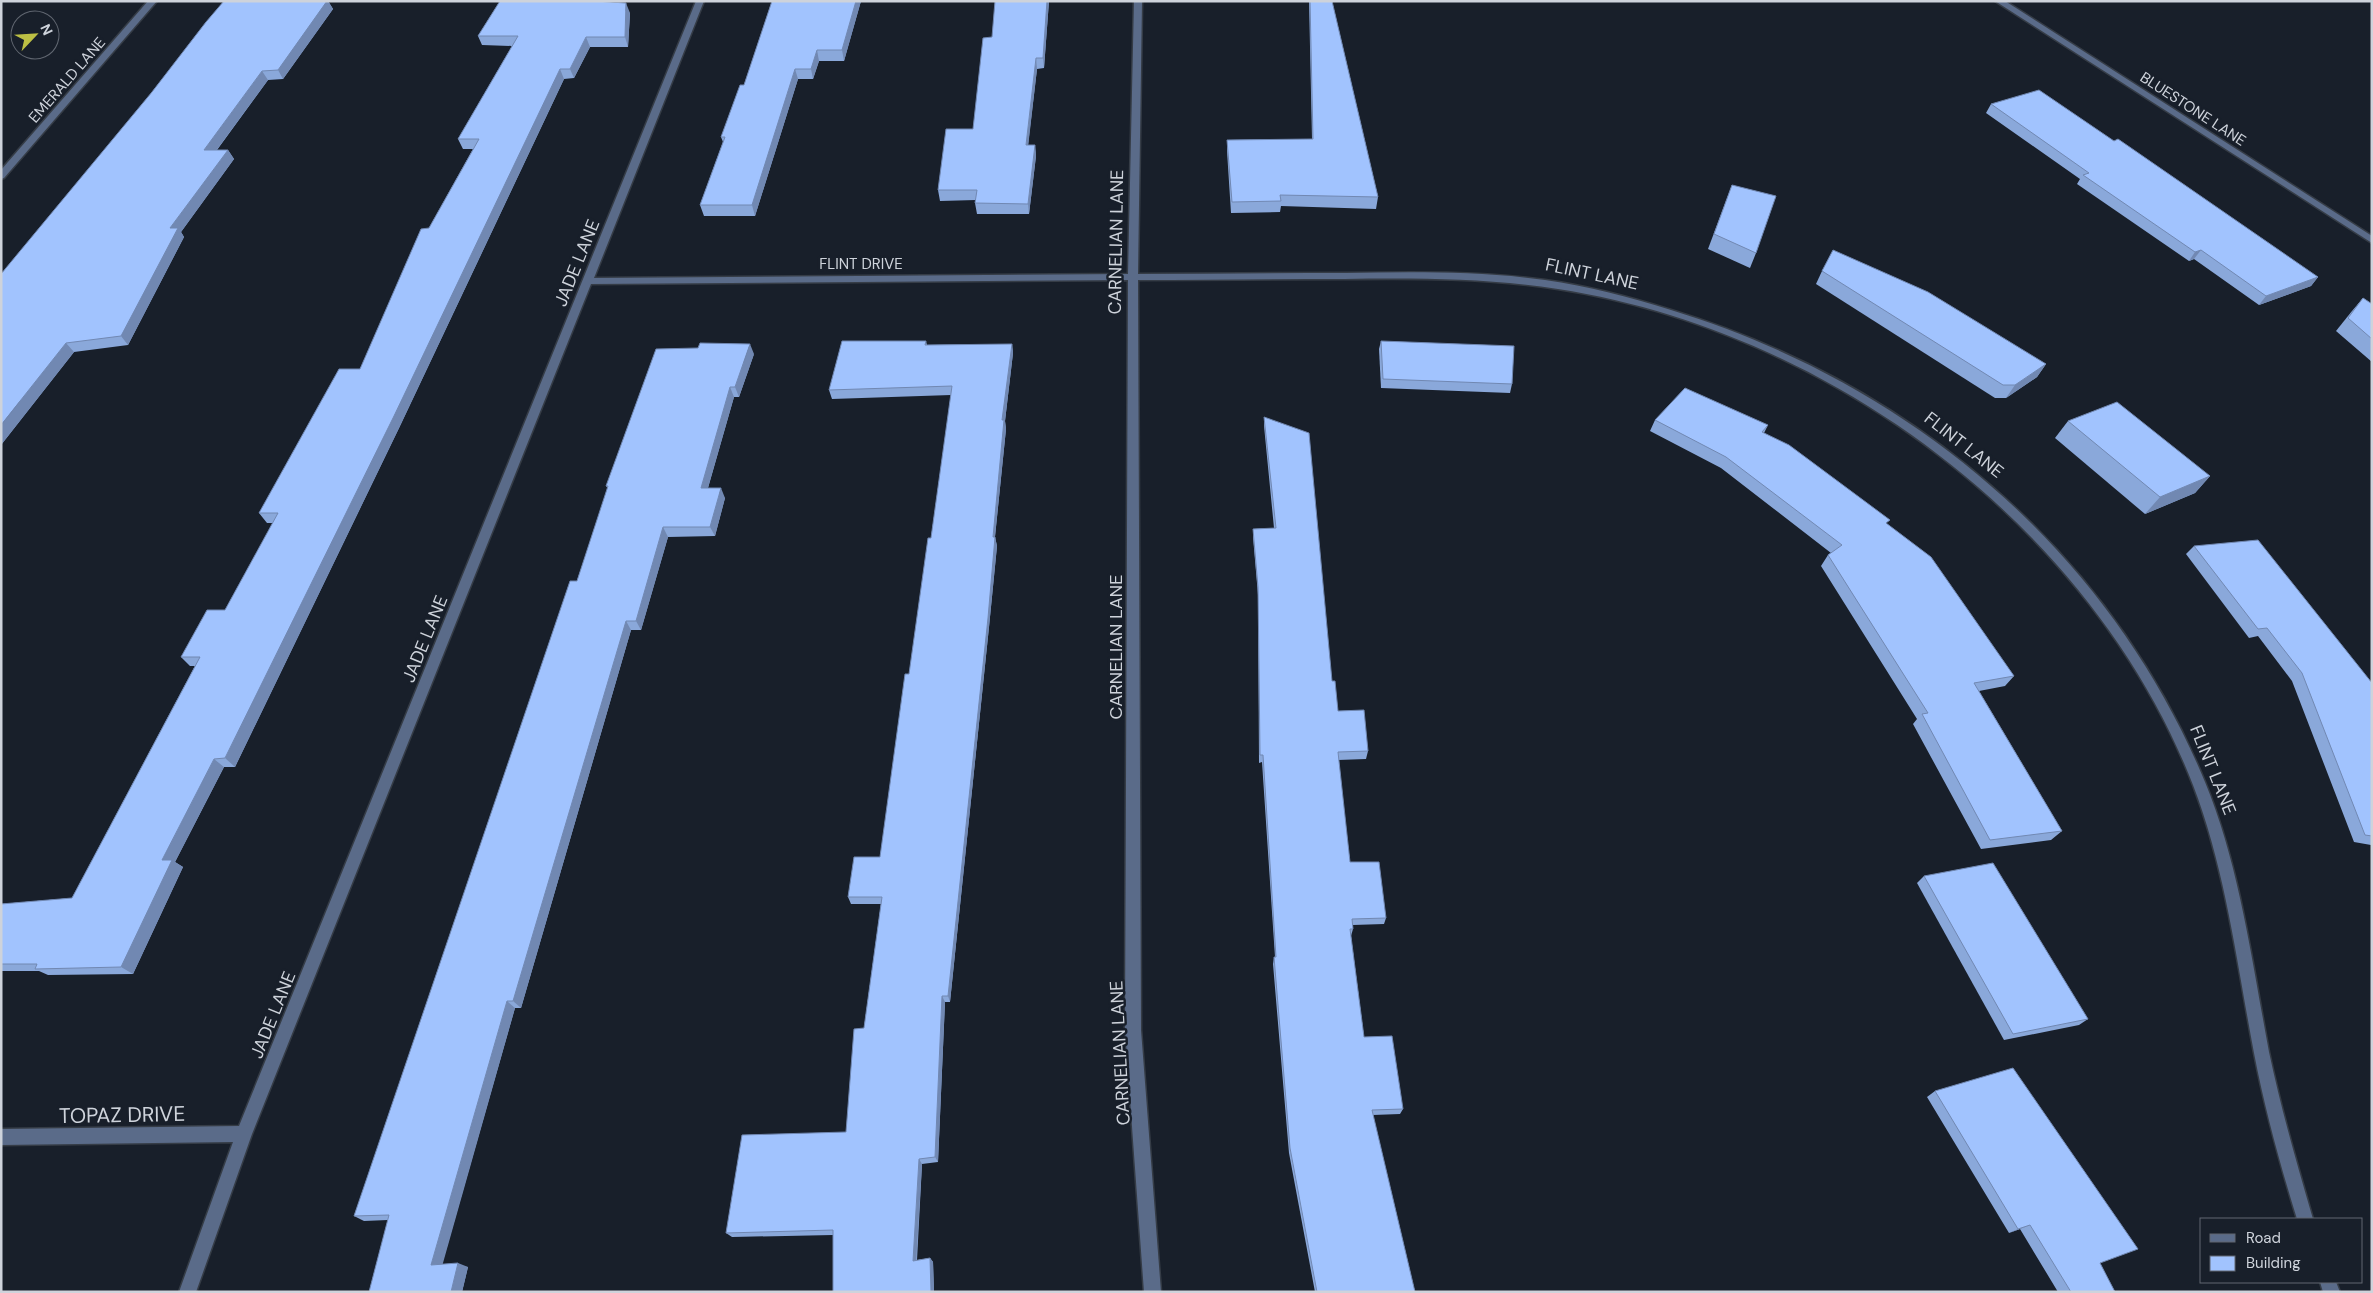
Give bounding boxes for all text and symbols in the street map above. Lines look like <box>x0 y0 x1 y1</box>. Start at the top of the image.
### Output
north arrow <box>10 10 60 60</box>
text: N <box>36 21 57 38</box>
street label: EMERALD LANE <box>24 33 110 127</box>
street label: BLUESTONE LANE <box>2136 67 2250 151</box>
street label: CARNELIAN LANE <box>1103 169 1129 315</box>
street label: JADE LANE <box>549 216 605 310</box>
street label: FLINT LANE <box>1543 252 1641 296</box>
street label: FLINT DRIVE <box>819 254 903 274</box>
street label: FLINT LANE <box>1919 406 2009 484</box>
street label: CARNELIAN LANE <box>1104 575 1128 719</box>
street label: JADE LANE <box>397 592 453 686</box>
street label: FLINT LANE <box>2184 722 2242 818</box>
street label: JADE LANE <box>245 968 301 1062</box>
street label: CARNELIAN LANE <box>1104 980 1136 1126</box>
street label: TOPAZ DRIVE <box>59 1100 185 1130</box>
legend <box>2200 1218 2363 1283</box>
text: Road <box>2246 1228 2281 1248</box>
text: Building <box>2246 1253 2301 1273</box>

